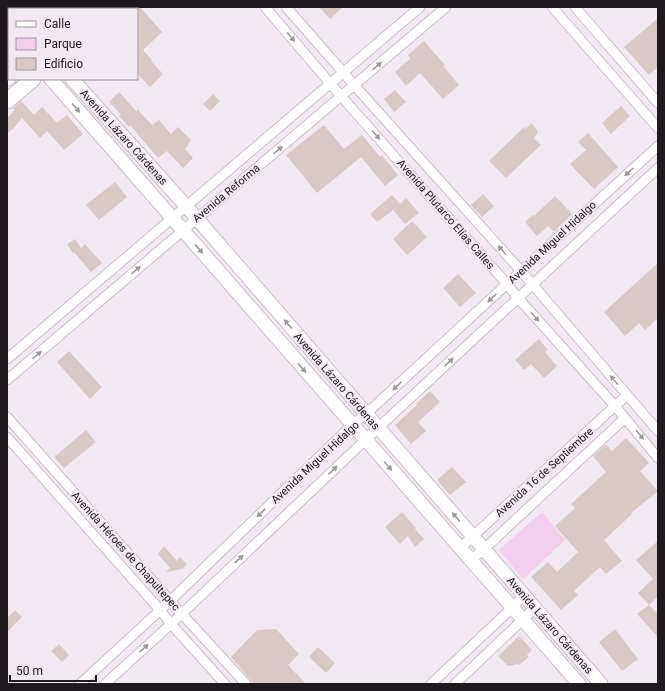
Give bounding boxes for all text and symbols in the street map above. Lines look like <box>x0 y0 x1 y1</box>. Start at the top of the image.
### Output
legend <box>8 8 138 80</box>
text: Calle <box>44 17 71 31</box>
one-way arrow <box>286 31 295 42</box>
text: Parque <box>44 37 82 51</box>
text: Edificio <box>44 57 83 71</box>
one-way arrow <box>371 61 382 70</box>
street label: Avenida Lázaro Cárdenas <box>77 87 170 188</box>
one-way arrow <box>72 103 81 114</box>
one-way arrow <box>371 130 380 140</box>
one-way arrow <box>272 146 283 155</box>
street label: Avenida Plutarco Elías Calles <box>394 157 497 272</box>
street label: Avenida Reforma <box>190 161 263 225</box>
one-way arrow <box>624 167 634 177</box>
street label: Avenida Miguel Hidalgo <box>506 198 599 286</box>
one-way arrow <box>194 243 203 254</box>
one-way arrow <box>498 245 507 255</box>
one-way arrow <box>130 266 141 275</box>
one-way arrow <box>487 293 497 302</box>
one-way arrow <box>530 312 540 322</box>
one-way arrow <box>283 319 293 329</box>
street label: Avenida Lázaro Cárdenas <box>291 330 382 433</box>
one-way arrow <box>31 350 42 359</box>
one-way arrow <box>444 358 454 367</box>
one-way arrow <box>298 362 307 373</box>
one-way arrow <box>610 375 619 386</box>
one-way arrow <box>392 381 401 390</box>
street label: Avenida Miguel Hidalgo <box>269 418 362 506</box>
street label: Avenida 16 de Septiembre <box>493 425 596 520</box>
one-way arrow <box>635 430 644 441</box>
one-way arrow <box>383 461 392 470</box>
one-way arrow <box>328 465 338 475</box>
street label: Avenida Héroes de Chapultepec <box>69 489 183 614</box>
one-way arrow <box>256 508 266 518</box>
one-way arrow <box>451 512 461 522</box>
one-way arrow <box>234 555 243 564</box>
street label: Avenida Lázaro Cárdenas <box>504 574 595 677</box>
one-way arrow <box>139 644 149 653</box>
scale bar <box>10 657 96 683</box>
text: 50 m <box>16 664 43 678</box>

